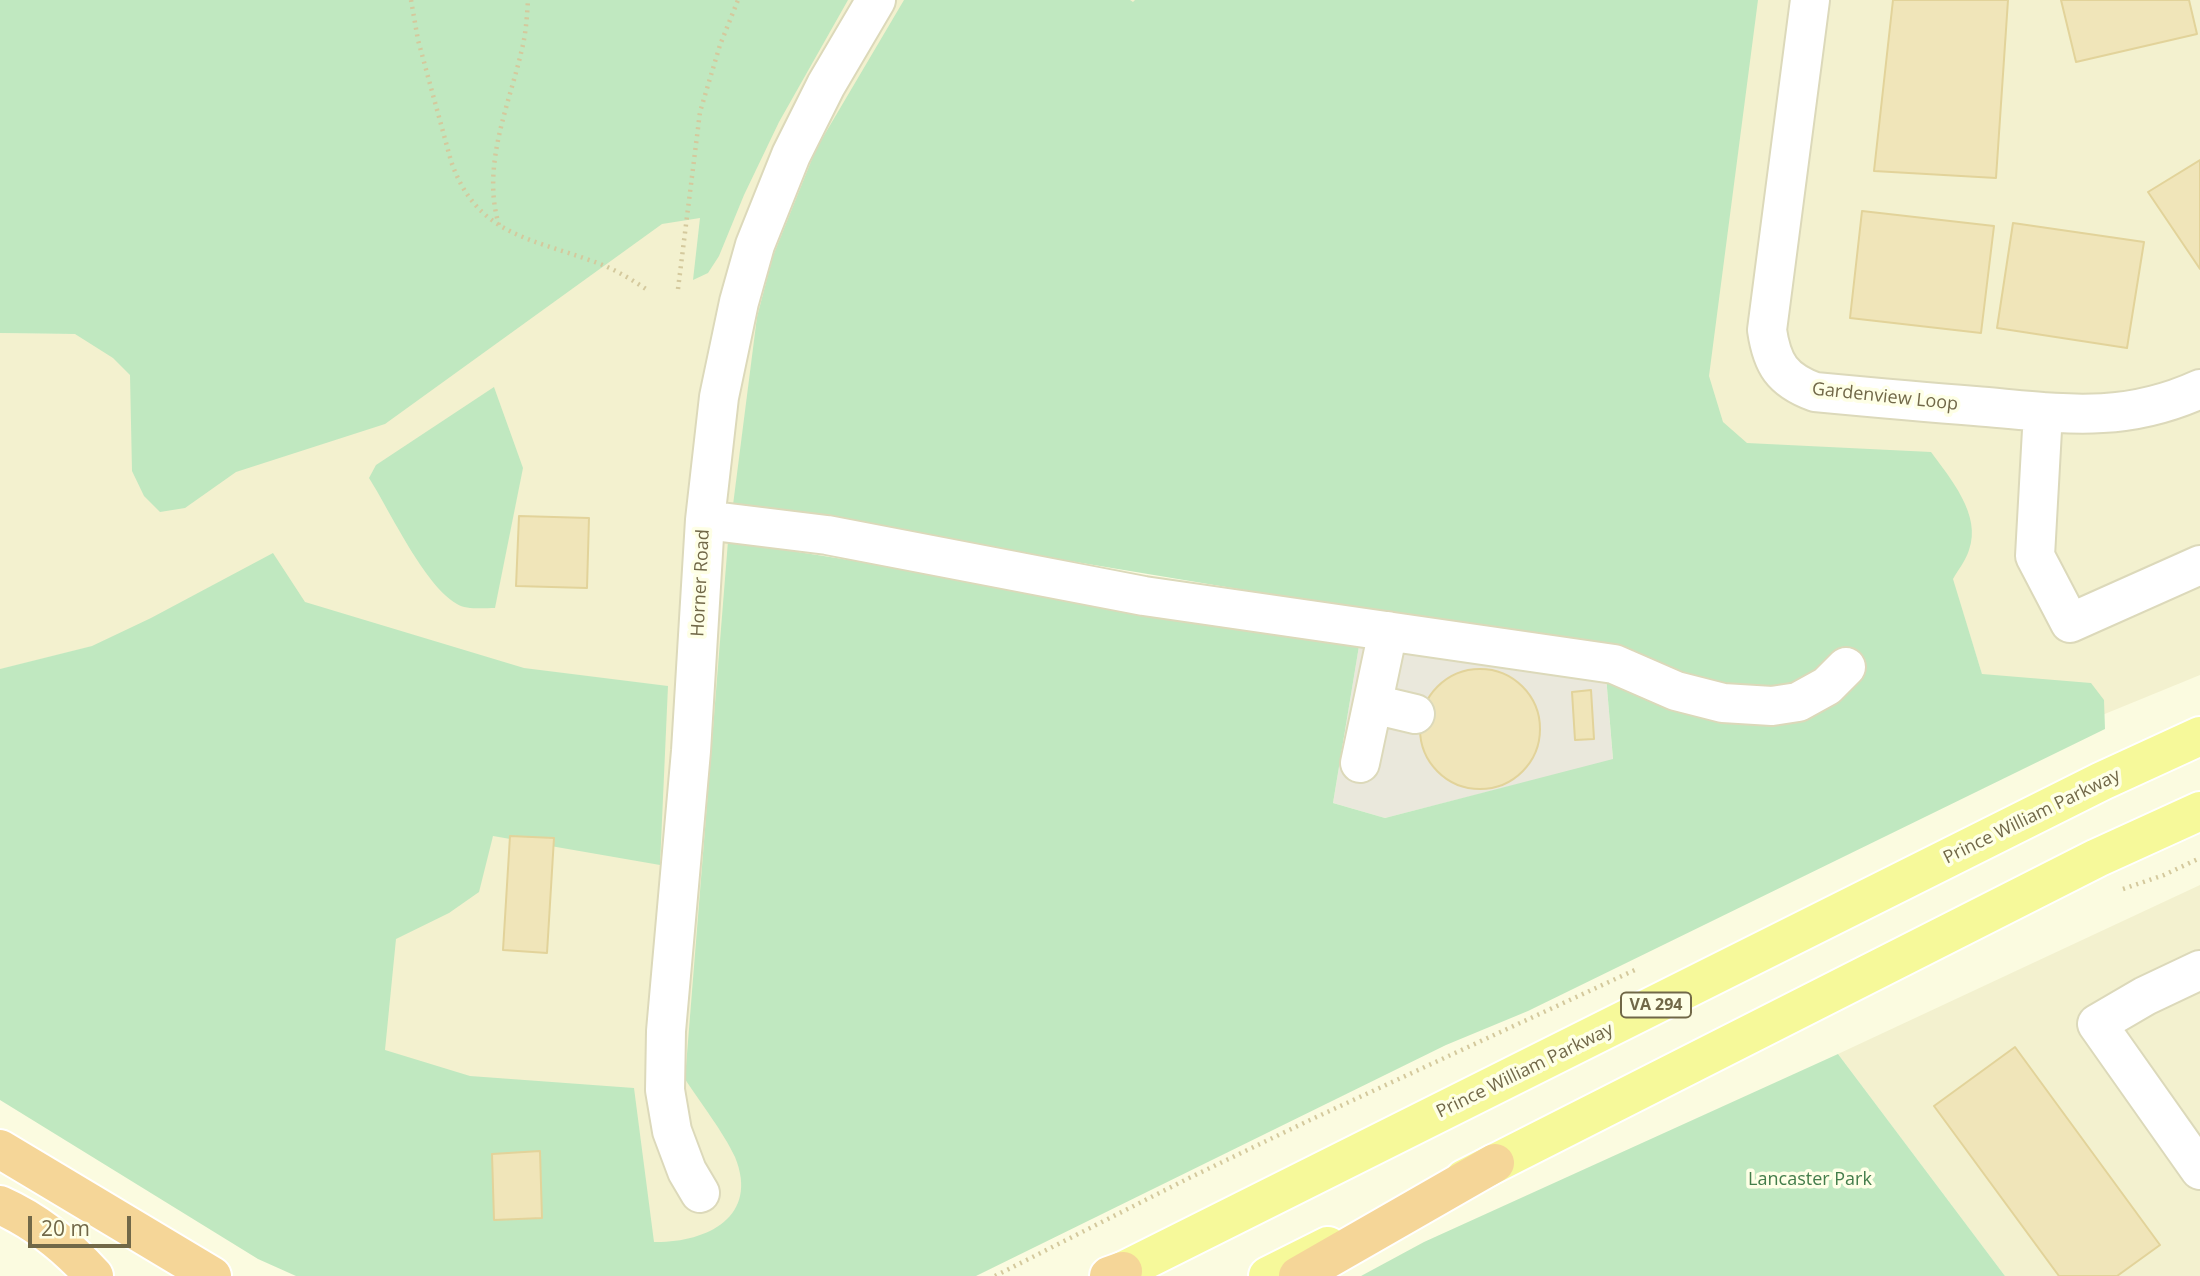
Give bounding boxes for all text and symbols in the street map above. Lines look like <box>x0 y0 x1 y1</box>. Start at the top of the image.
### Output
street label: Gardenview Loop <box>1811 379 1959 415</box>
street label: Horner Road <box>687 529 715 637</box>
street label: Prince William Parkway <box>1940 765 2124 869</box>
road number: VA 294 <box>1621 993 1691 1018</box>
street label: Prince William Parkway <box>1433 1019 1617 1123</box>
park label: Lancaster Park <box>1748 1169 1872 1191</box>
scale bar <box>32 1202 135 1246</box>
text: 20 m <box>41 1214 90 1242</box>

